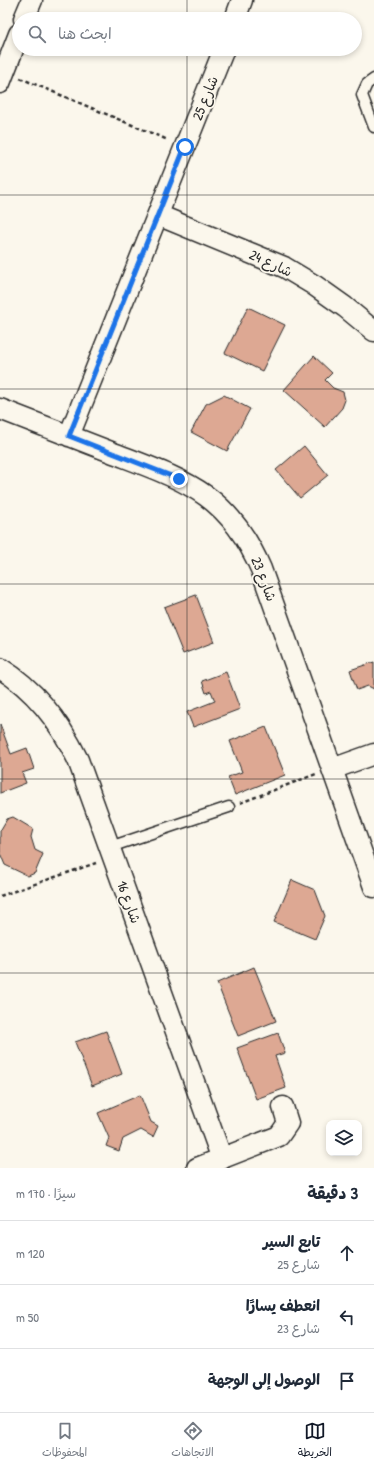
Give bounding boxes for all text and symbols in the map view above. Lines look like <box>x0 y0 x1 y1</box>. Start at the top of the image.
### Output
search box <box>12 12 362 56</box>
icon: search <box>26 23 48 45</box>
text: ابحث هنا <box>58 23 112 44</box>
street label: شارع 25 <box>187 73 223 123</box>
route start <box>176 138 194 156</box>
street label: شارع 24 <box>246 244 296 282</box>
route end <box>170 470 188 488</box>
street label: شارع 23 <box>246 554 282 604</box>
street label: شارع 16 <box>112 878 146 926</box>
map controls <box>326 1120 362 1156</box>
button: layers <box>326 1120 362 1156</box>
text: 3 دقيقة <box>307 1181 358 1204</box>
text: سيرًا · 170 m <box>16 1184 76 1202</box>
text: تابع السير <box>263 1231 320 1252</box>
icon: ahead <box>336 1242 358 1264</box>
text: 120 m <box>16 1244 44 1262</box>
text: شارع 25 <box>277 1255 320 1273</box>
text: انعطف يسارًا <box>246 1295 320 1316</box>
icon: left <box>336 1306 358 1328</box>
text: 50 m <box>16 1308 39 1326</box>
text: شارع 23 <box>277 1319 320 1337</box>
text: الوصول إلى الوجهة <box>208 1369 320 1390</box>
icon: arrive <box>336 1370 358 1392</box>
tab: المحفوظات <box>42 1420 87 1462</box>
tab: الاتجاهات <box>171 1420 214 1462</box>
tab: الخريطة <box>298 1420 332 1462</box>

